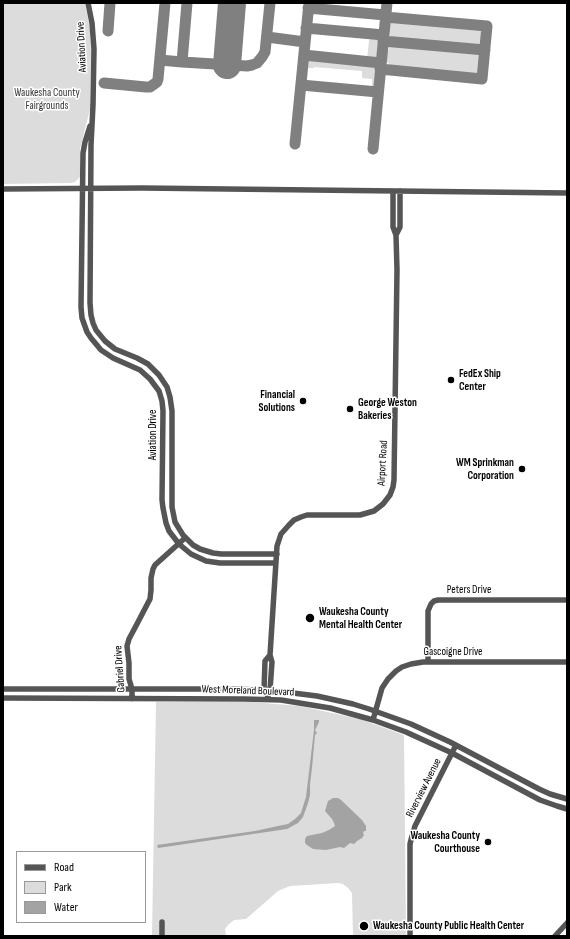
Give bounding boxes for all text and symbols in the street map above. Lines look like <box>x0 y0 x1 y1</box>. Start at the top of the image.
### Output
street label: Aviation Drive <box>74 21 90 73</box>
park label: Waukesha County Fairgrounds <box>14 86 80 112</box>
place label: FedEx Ship Center <box>459 367 501 393</box>
marker: FedEx Ship Center <box>446 375 456 385</box>
place label: Financial Solutions <box>258 388 295 414</box>
marker: Financial Solutions <box>298 396 308 406</box>
place label: George Weston Bakeries <box>358 396 417 422</box>
marker: George Weston Bakeries <box>345 404 355 414</box>
street label: Aviation Drive <box>146 410 160 460</box>
street label: Airport Road <box>375 440 391 486</box>
place label: WM Sprinkman Corporation <box>456 456 514 482</box>
marker: WM Sprinkman Corporation <box>517 464 527 474</box>
street label: Peters Drive <box>447 583 491 597</box>
place label: Waukesha County Mental Health Center <box>319 605 402 631</box>
marker: Waukesha County Mental Health Center <box>304 612 316 624</box>
street label: Gabriel Drive <box>112 645 128 693</box>
street label: Gascoigne Drive <box>423 645 483 659</box>
street label: West Moreland Boulevard <box>201 683 295 699</box>
street label: Riverview Avenue <box>403 756 445 820</box>
place label: Waukesha County Courthouse <box>410 829 480 855</box>
marker: Waukesha County Courthouse <box>483 837 493 847</box>
legend <box>16 851 146 923</box>
text: Road <box>54 860 74 875</box>
text: Park <box>54 880 72 895</box>
text: Water <box>54 900 78 915</box>
place label: Waukesha County Public Health Center <box>373 919 524 933</box>
marker: Waukesha County Public Health Center <box>358 920 370 932</box>

